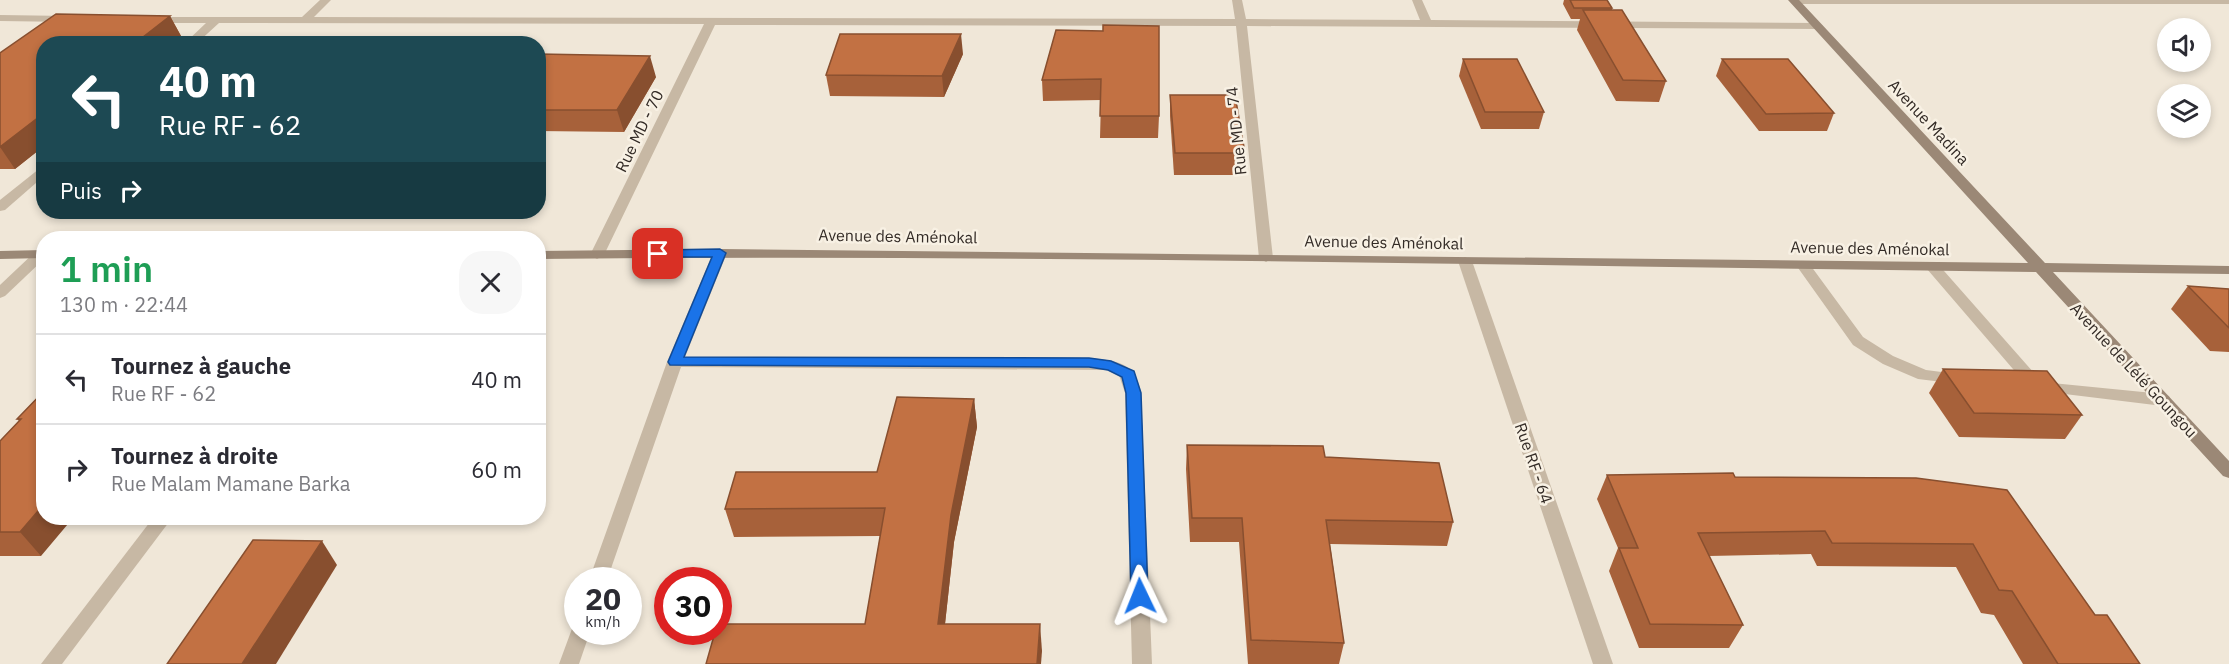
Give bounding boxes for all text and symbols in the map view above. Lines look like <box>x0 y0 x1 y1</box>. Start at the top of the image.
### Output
map controls <box>2157 18 2211 138</box>
button: sound <box>2157 18 2211 72</box>
text: 40 m <box>159 54 257 109</box>
icon: left <box>60 60 138 138</box>
street label: Avenue Madina <box>1884 75 1974 169</box>
button: layers <box>2157 84 2211 138</box>
street label: Rue MD - 74 <box>1221 86 1251 176</box>
street label: Rue MD - 70 <box>611 87 667 175</box>
text: Rue RF - 62 <box>159 107 301 142</box>
icon: right <box>114 174 147 207</box>
text: Puis <box>60 176 102 205</box>
street label: Avenue des Aménokal <box>818 225 978 247</box>
pin <box>632 228 683 279</box>
street label: Avenue des Aménokal <box>1304 231 1464 253</box>
icon: arrive <box>641 237 674 270</box>
street label: Avenue des Aménokal <box>1790 237 1950 259</box>
text: 1 min <box>60 245 153 292</box>
button: close <box>459 251 522 314</box>
text: 130 m · 22:44 <box>60 291 188 318</box>
street label: Avenue de Lélé Goungou <box>2066 298 2202 442</box>
text: Tournez à gauche <box>111 351 291 380</box>
icon: left <box>60 363 93 396</box>
text: 40 m <box>471 365 522 394</box>
text: Rue RF - 62 <box>111 380 216 407</box>
street label: Rue RF - 64 <box>1511 420 1557 506</box>
text: Tournez à droite <box>111 441 278 470</box>
icon: right <box>60 453 93 486</box>
text: 60 m <box>471 455 522 484</box>
text: Rue Malam Mamane Barka <box>111 470 350 497</box>
position arrow <box>1108 564 1172 628</box>
speed limit sign: 30 <box>654 567 732 645</box>
text: 20 <box>585 579 621 618</box>
text: km/h <box>585 612 621 631</box>

